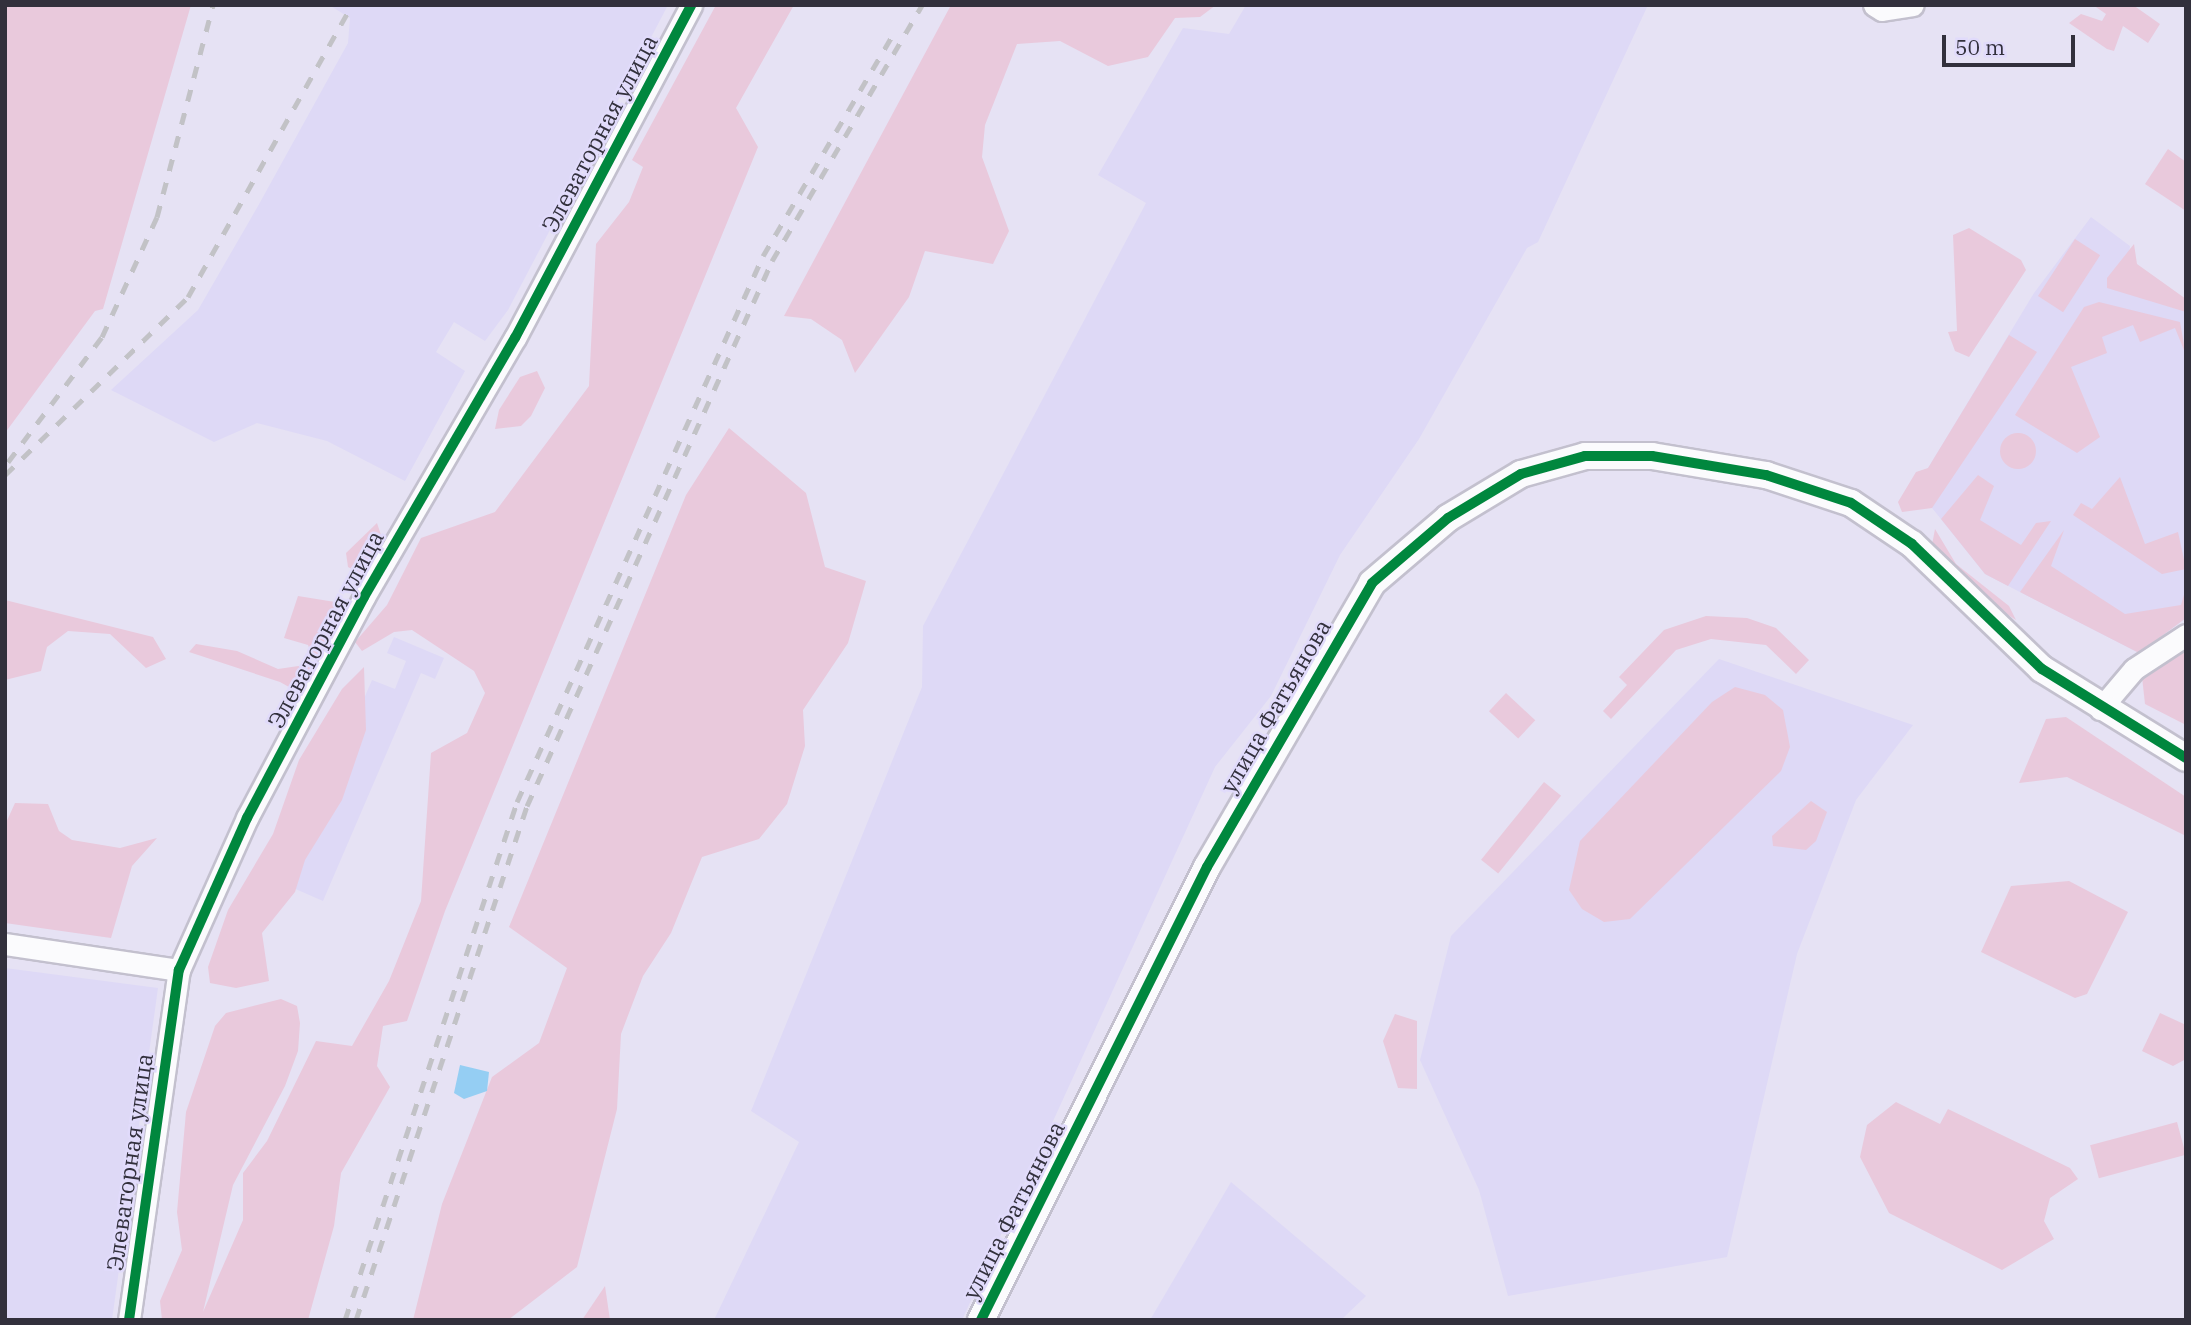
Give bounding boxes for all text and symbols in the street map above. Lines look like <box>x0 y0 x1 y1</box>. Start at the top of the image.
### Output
scale bar <box>1946 21 2079 65</box>
street label: Элеваторная улица <box>535 30 663 236</box>
text: 50 m <box>1955 33 2005 61</box>
street label: Элеваторная улица <box>261 526 389 732</box>
street label: улица Фатьянова <box>1214 614 1336 798</box>
street label: Элеваторная улица <box>100 1051 158 1273</box>
street label: улица Фатьянова <box>956 1116 1070 1304</box>

